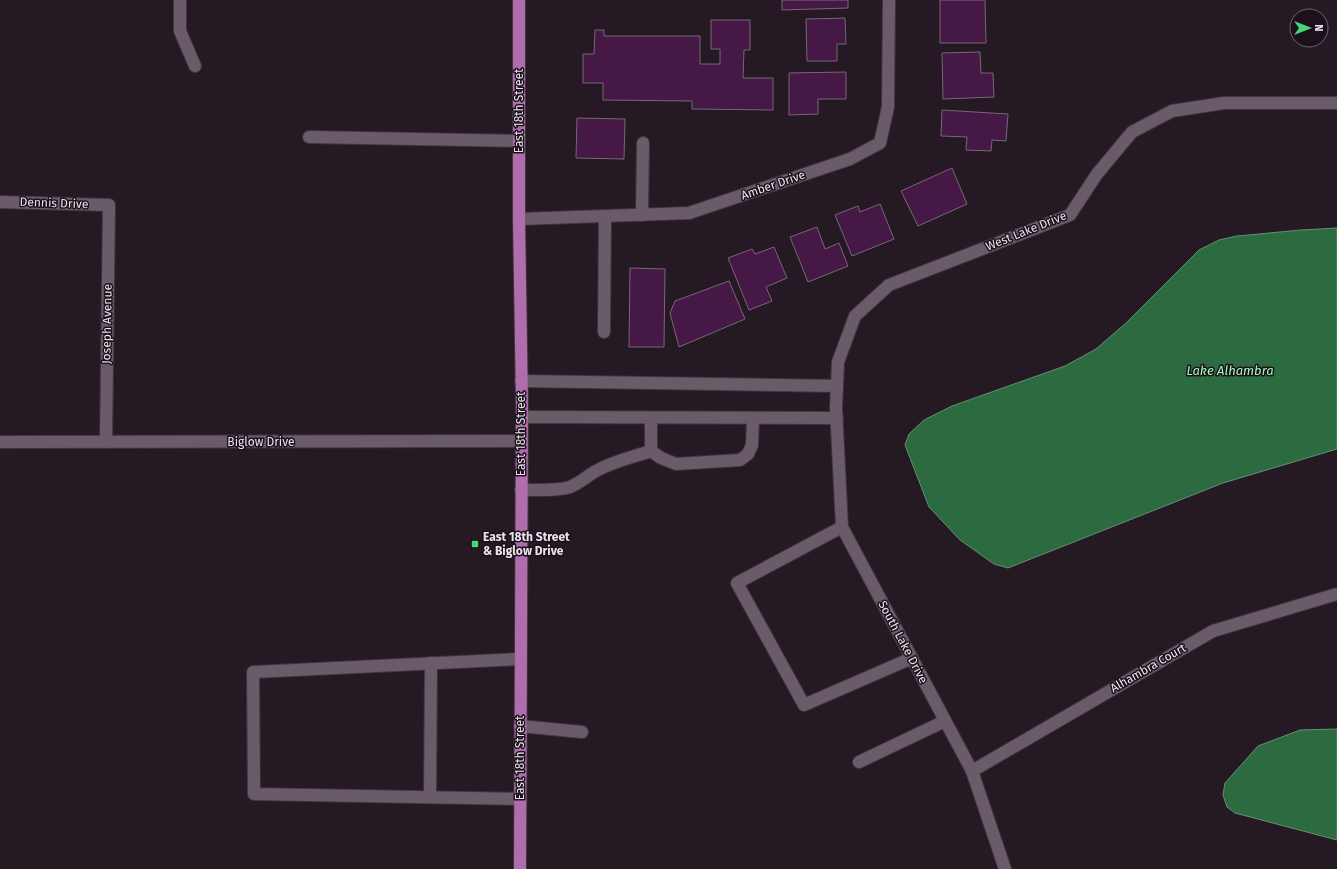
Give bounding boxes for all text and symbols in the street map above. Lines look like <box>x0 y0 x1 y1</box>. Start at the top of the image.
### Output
north arrow <box>1289 8 1329 48</box>
text: N <box>1312 24 1325 32</box>
street label: East 18th Street <box>512 68 526 153</box>
street label: Amber Drive <box>739 168 807 202</box>
street label: Dennis Drive <box>19 195 89 211</box>
street label: West Lake Drive <box>984 208 1068 254</box>
street label: Joseph Avenue <box>99 284 115 364</box>
water label: Lake Alhambra <box>1186 363 1274 378</box>
street label: East 18th Street <box>514 391 528 476</box>
street label: Biglow Drive <box>227 435 295 449</box>
place label: East 18th Street & Biglow Drive <box>483 530 570 558</box>
marker: East 18th Street & Biglow Drive <box>470 539 480 549</box>
street label: South Lake Drive <box>875 598 931 686</box>
street label: Alhambra Court <box>1108 640 1189 695</box>
street label: East 18th Street <box>513 715 527 800</box>

